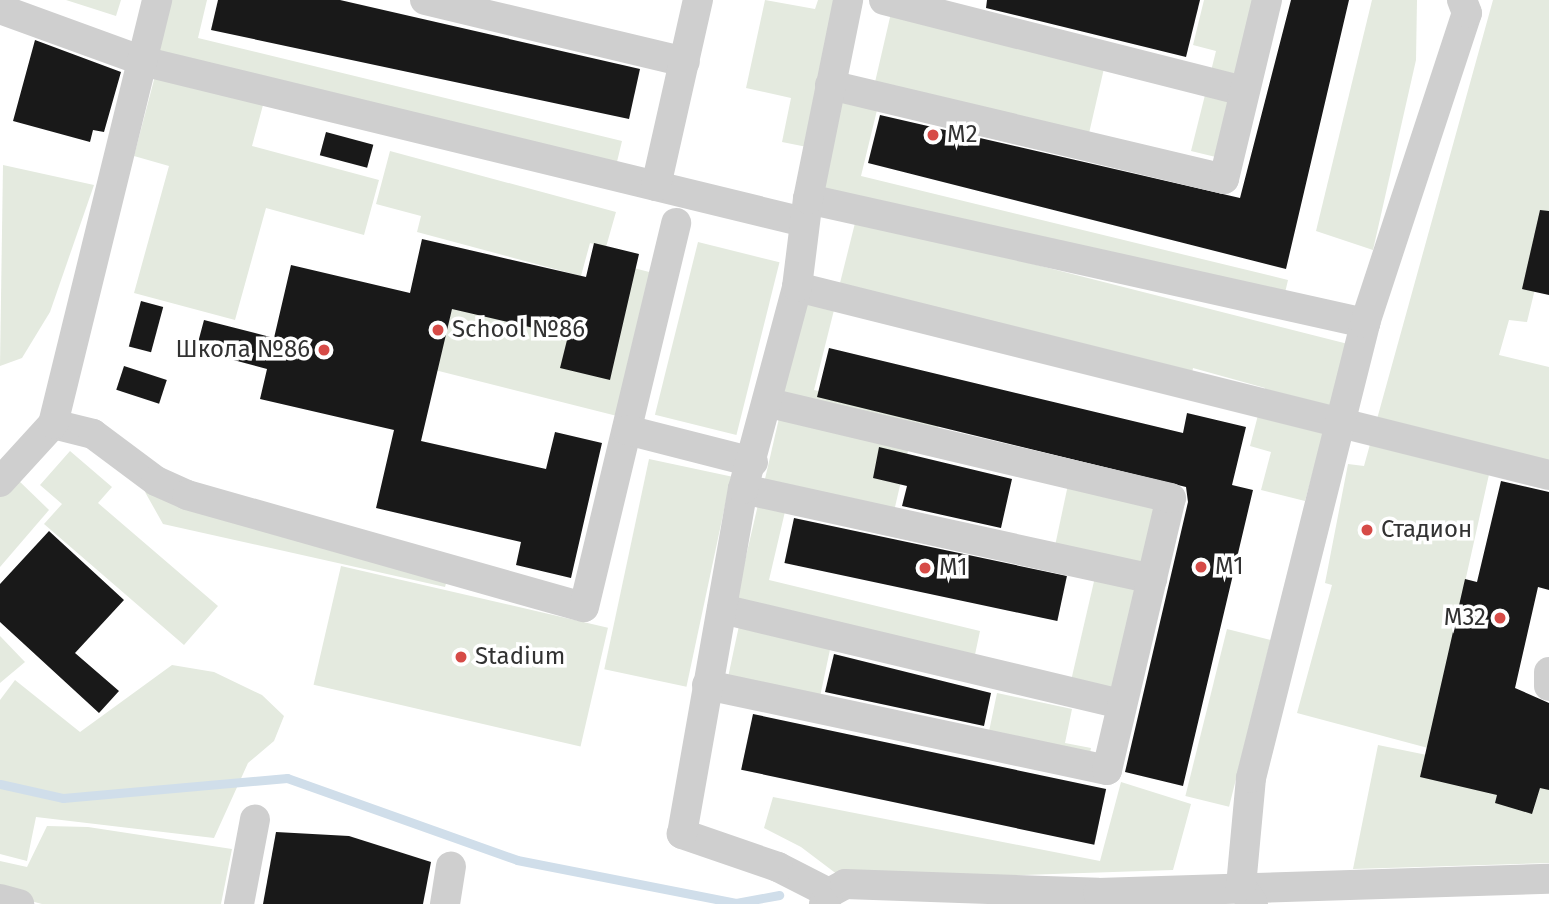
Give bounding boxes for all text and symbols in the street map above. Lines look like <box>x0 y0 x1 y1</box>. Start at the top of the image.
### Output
place label: М2 <box>947 121 978 149</box>
marker: М2 <box>925 127 941 143</box>
place label: School №86 <box>452 316 585 344</box>
marker: School №86 <box>430 322 446 338</box>
place label: Школа №86 <box>176 336 310 364</box>
marker: Школа №86 <box>316 342 332 358</box>
place label: Стадион <box>1381 516 1472 544</box>
marker: Стадион <box>1359 522 1375 538</box>
place label: M1 <box>1215 553 1244 581</box>
place label: М1 <box>939 554 968 582</box>
marker: M1 <box>1193 559 1209 575</box>
marker: М1 <box>917 560 933 576</box>
place label: М32 <box>1444 604 1486 632</box>
marker: М32 <box>1492 610 1508 626</box>
place label: Stadium <box>475 643 565 671</box>
marker: Stadium <box>453 649 469 665</box>

